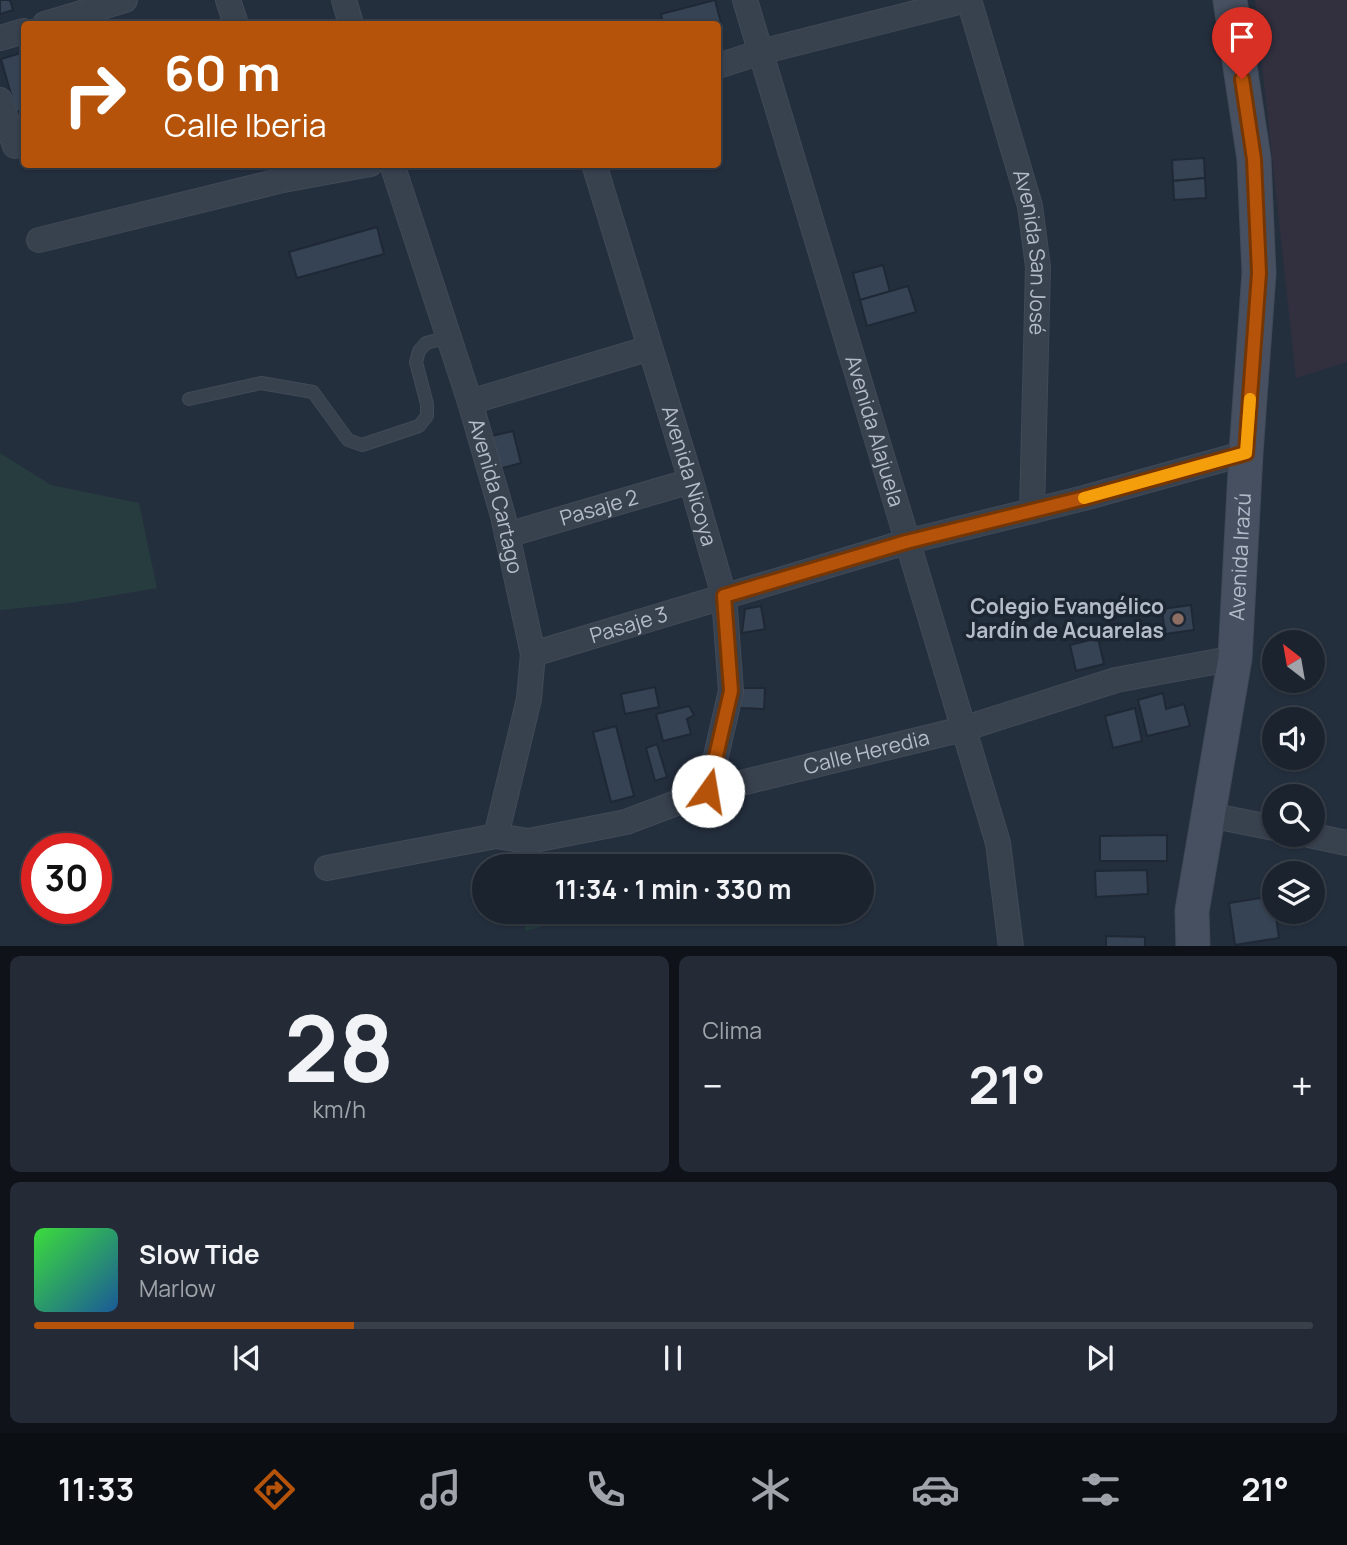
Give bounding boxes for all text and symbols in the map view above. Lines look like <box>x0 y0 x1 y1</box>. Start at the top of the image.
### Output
pin <box>1212 7 1272 79</box>
icon: arrive <box>1223 18 1261 56</box>
text: 60 m <box>164 39 281 106</box>
icon: right <box>49 49 140 140</box>
text: Calle Iberia <box>164 103 327 147</box>
street label: Avenida San José <box>1007 166 1053 336</box>
street label: Avenida Alajuela <box>839 352 911 510</box>
street label: Avenida Nicoya <box>656 402 724 549</box>
street label: Avenida Cartago <box>462 415 530 576</box>
street label: Pasaje 2 <box>556 482 641 532</box>
street label: Avenida Irazú <box>1222 492 1257 621</box>
place label: Colegio Evangélico Jardín de Acuarelas <box>966 592 1164 644</box>
street label: Pasaje 3 <box>586 599 671 649</box>
marker: Colegio Evangélico Jardín de Acuarelas <box>1170 611 1186 627</box>
north arrow <box>1262 630 1325 693</box>
map controls <box>1262 630 1325 924</box>
button: sound <box>1262 707 1325 770</box>
street label: Calle Heredia <box>801 723 932 780</box>
position arrow <box>671 754 745 828</box>
button: search <box>1262 784 1325 847</box>
speed limit sign: 30 <box>21 833 112 924</box>
button: layers <box>1262 861 1325 924</box>
text: 11:34 · 1 min · 330 m <box>555 871 791 907</box>
text: 28 <box>284 985 394 1109</box>
text: Clima <box>703 1014 762 1046</box>
text: 21° <box>968 1049 1046 1120</box>
text: − <box>703 1059 723 1111</box>
text: + <box>1291 1059 1313 1111</box>
text: km/h <box>313 1093 366 1125</box>
text: Slow Tide <box>139 1236 260 1272</box>
text: Marlow <box>139 1272 216 1304</box>
icon: previous <box>228 1339 266 1377</box>
icon: pause <box>654 1339 692 1377</box>
icon: next <box>1081 1339 1119 1377</box>
icon: directions <box>250 1465 299 1514</box>
icon: music <box>416 1465 465 1514</box>
icon: phone <box>581 1465 630 1514</box>
icon: climate <box>746 1465 795 1514</box>
icon: car <box>911 1465 960 1514</box>
icon: filters <box>1076 1465 1125 1514</box>
text: 11:33 <box>58 1467 134 1511</box>
text: 21° <box>1241 1467 1289 1511</box>

